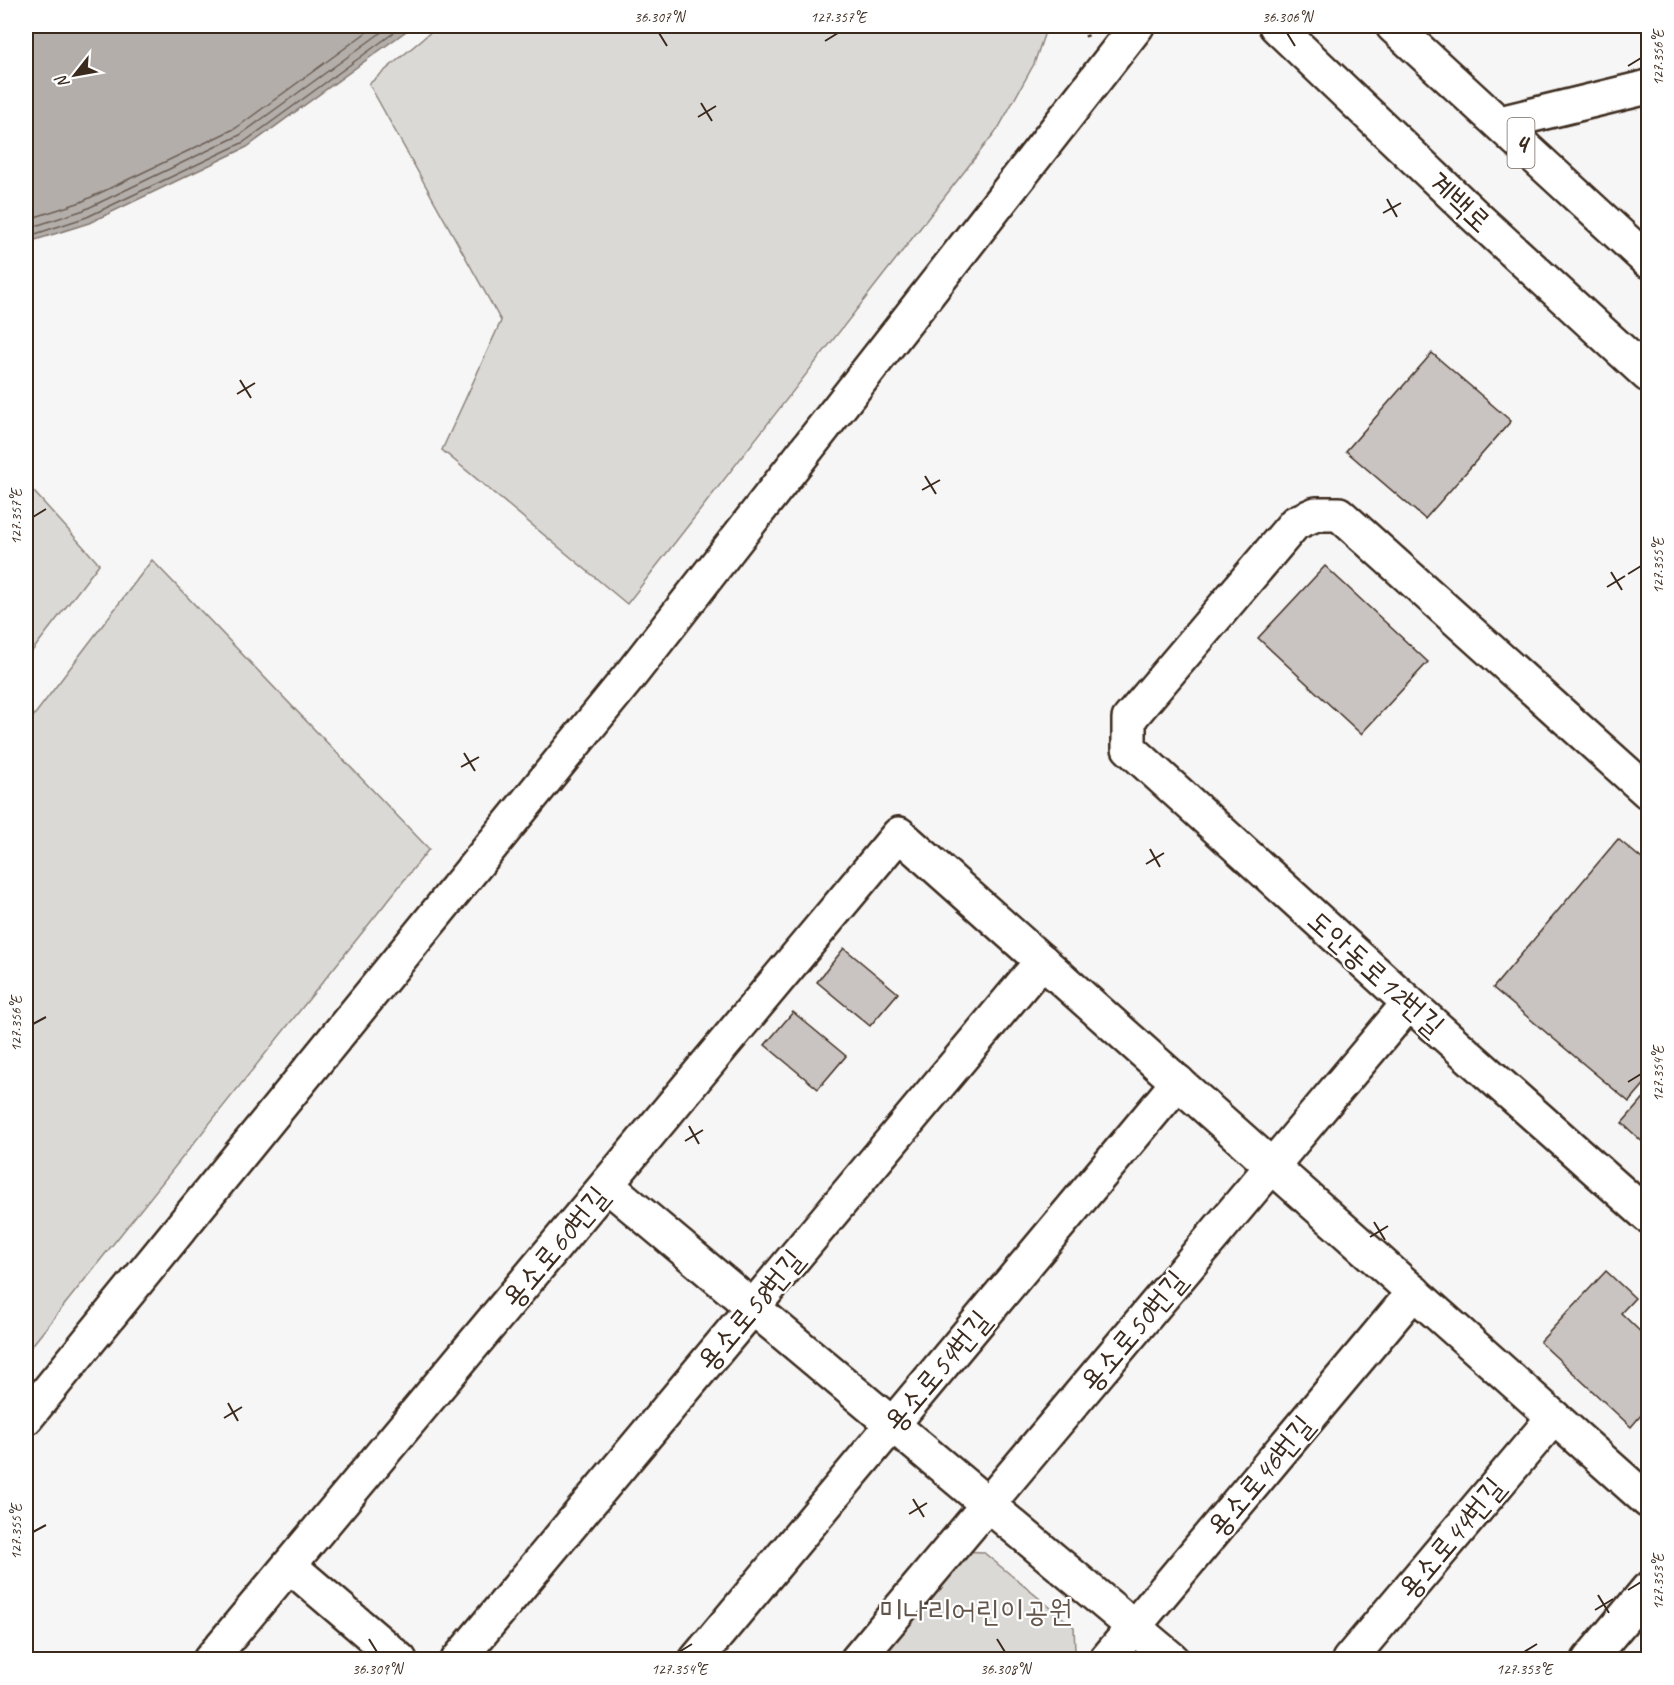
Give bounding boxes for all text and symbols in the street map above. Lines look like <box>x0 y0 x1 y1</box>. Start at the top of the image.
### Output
text: 36.307°N <box>634 8 687 27</box>
text: 127.357°E <box>810 8 868 27</box>
text: 36.306°N <box>1262 8 1315 27</box>
text: 127.356°E <box>1649 28 1668 86</box>
north arrow <box>45 45 105 105</box>
text: N <box>50 70 74 92</box>
road number: 4 <box>1508 118 1534 168</box>
street label: 계백로 <box>1421 163 1499 241</box>
text: 127.357°E <box>7 487 26 545</box>
text: 127.355°E <box>1649 536 1668 594</box>
street label: 도안동로12번길 <box>1299 901 1453 1045</box>
text: 127.356°E <box>7 994 26 1052</box>
text: 127.354°E <box>1649 1044 1668 1102</box>
street label: 용소로60번길 <box>493 1178 617 1316</box>
street label: 용소로58번길 <box>688 1241 812 1379</box>
street label: 용소로50번길 <box>1071 1262 1195 1400</box>
street label: 용소로54번길 <box>875 1302 999 1440</box>
street label: 용소로46번길 <box>1198 1407 1322 1545</box>
street label: 용소로44번길 <box>1389 1469 1513 1607</box>
text: 127.355°E <box>7 1502 26 1560</box>
text: 127.353°E <box>1649 1552 1668 1610</box>
park label: 미나리어린이공원 <box>879 1592 1073 1630</box>
text: 36.309°N <box>352 1660 405 1679</box>
text: 127.354°E <box>651 1660 709 1679</box>
text: 36.308°N <box>980 1660 1033 1679</box>
text: 127.353°E <box>1496 1660 1554 1679</box>

